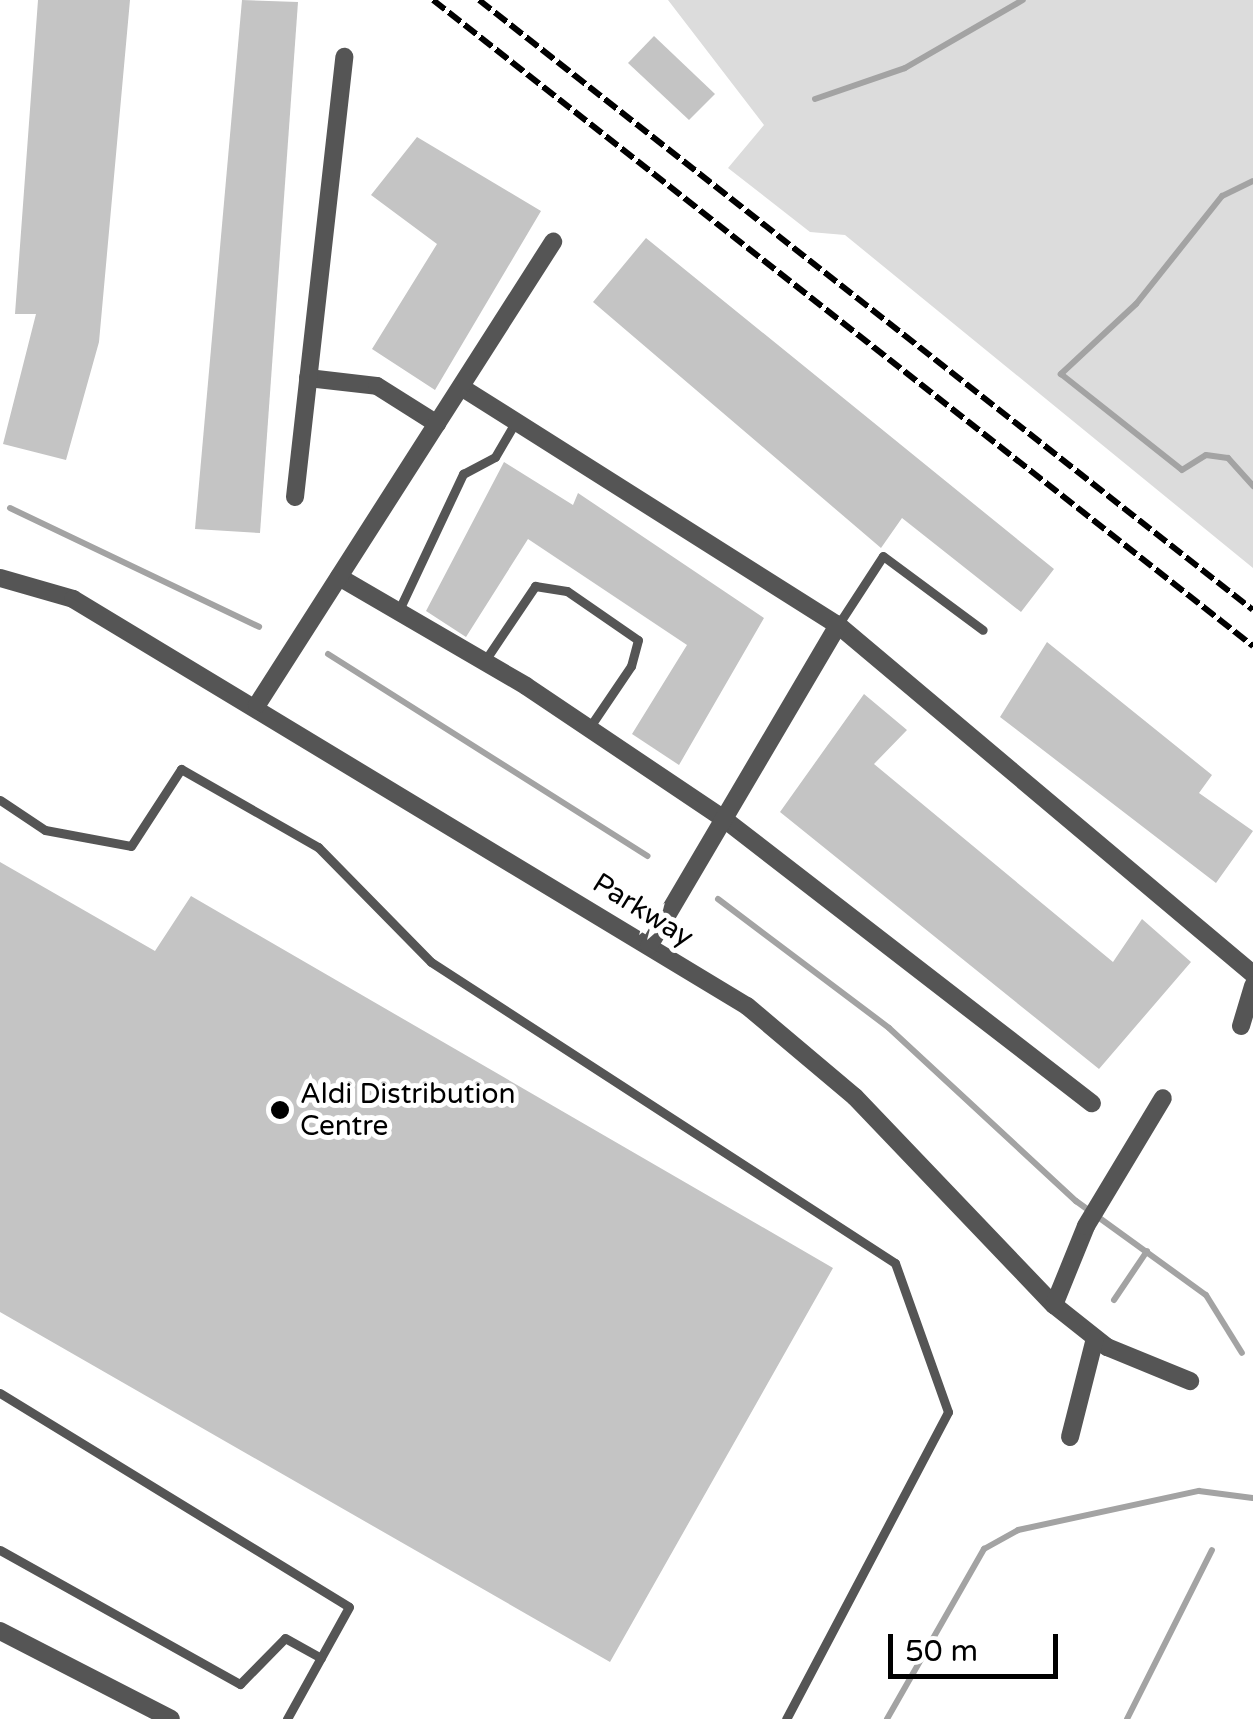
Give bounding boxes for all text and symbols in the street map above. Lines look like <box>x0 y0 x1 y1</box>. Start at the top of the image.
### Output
street label: Parkway <box>586 866 700 954</box>
place label: Aldi Distribution Centre <box>300 1077 516 1143</box>
marker: Aldi Distribution Centre <box>269 1099 291 1121</box>
scale bar <box>893 1614 1063 1676</box>
text: 50 m <box>905 1633 978 1670</box>

